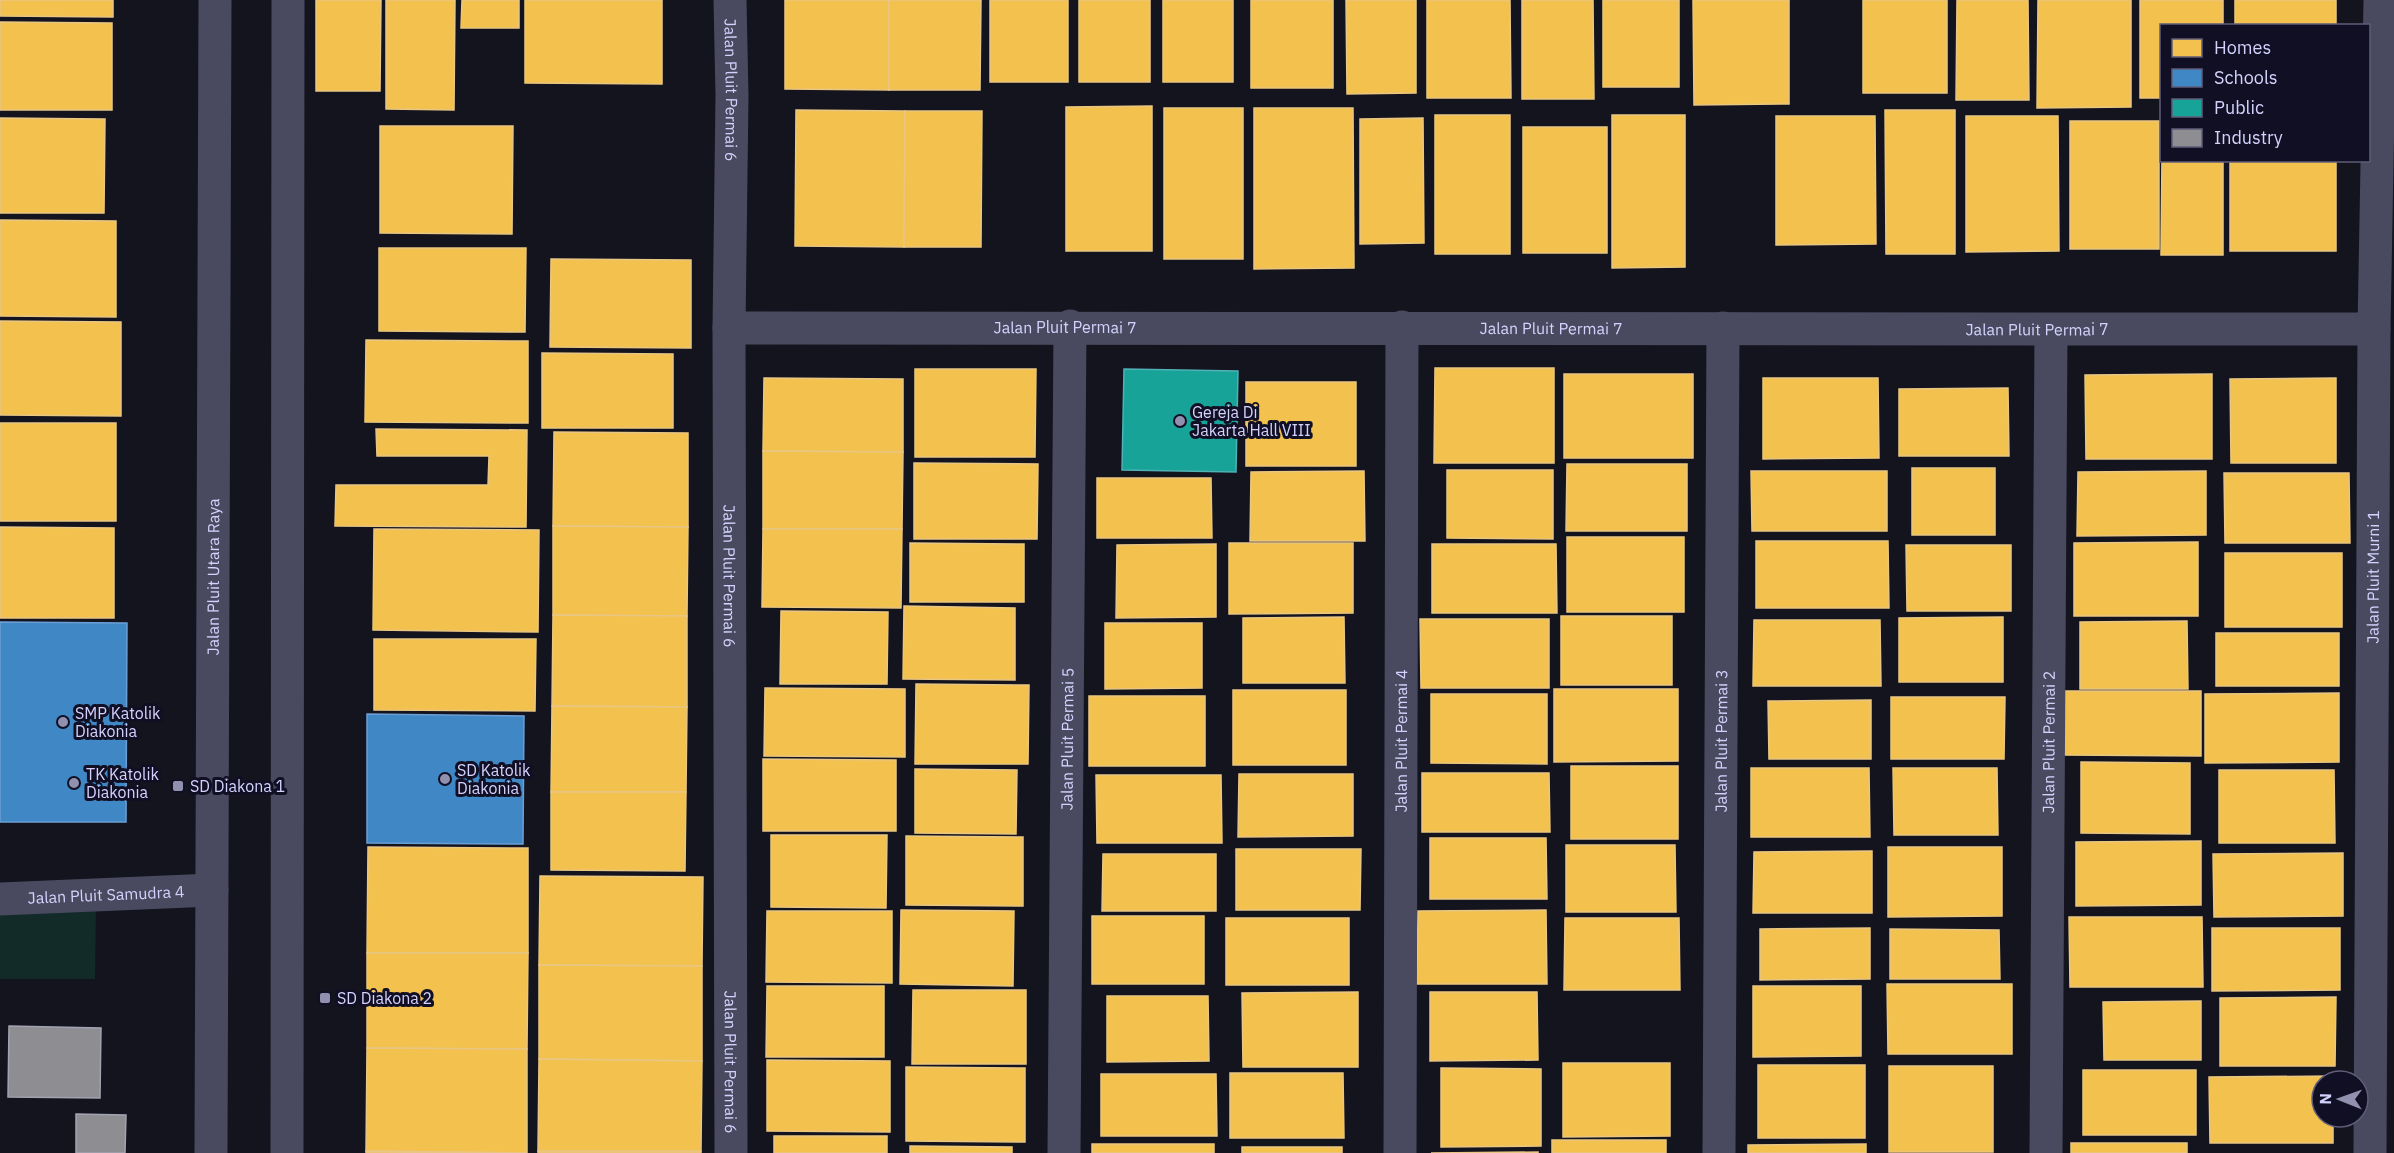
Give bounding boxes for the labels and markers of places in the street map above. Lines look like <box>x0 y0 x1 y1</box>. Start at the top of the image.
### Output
place label: Gereja Di Jakarta Hall VIII <box>1192 402 1311 440</box>
marker: Gereja Di Jakarta Hall VIII <box>1173 414 1187 428</box>
place label: SMP Katolik Diakonia <box>75 703 161 741</box>
marker: SMP Katolik Diakonia <box>56 715 70 729</box>
place label: SD Katolik Diakonia <box>457 760 531 798</box>
place label: TK Katolik Diakonia <box>86 764 159 802</box>
marker: SD Katolik Diakonia <box>438 772 452 786</box>
marker: TK Katolik Diakonia <box>67 776 81 790</box>
place label: SD Diakona 1 <box>190 776 285 796</box>
marker: SD Diakona 1 <box>171 779 185 793</box>
place label: SD Diakona 2 <box>337 988 432 1008</box>
marker: SD Diakona 2 <box>318 991 332 1005</box>

